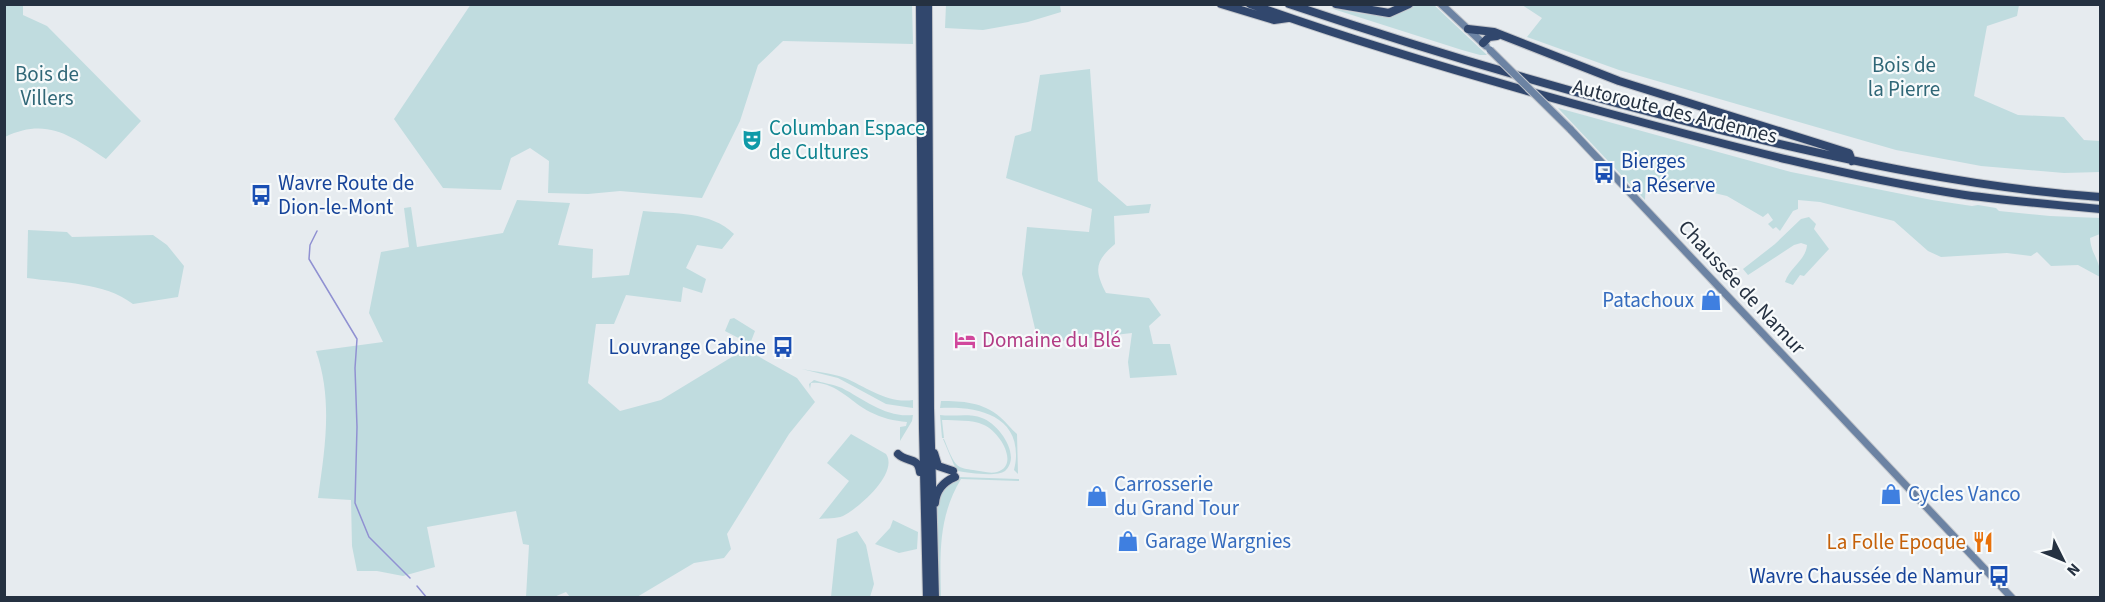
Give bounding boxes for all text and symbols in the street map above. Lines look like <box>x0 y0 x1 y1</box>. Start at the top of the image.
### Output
park label: Bois de la Pierre <box>1868 50 1940 104</box>
park label: Bois de Villers <box>15 59 79 113</box>
street label: Autoroute des Ardennes <box>1569 71 1781 151</box>
place label: Columban Espace de Cultures <box>769 113 926 167</box>
theatre icon: Columban Espace de Cultures <box>740 128 764 152</box>
place label: Bierges La Réserve <box>1621 146 1715 200</box>
bus stop icon: Bierges La Réserve <box>1592 161 1616 185</box>
place label: Wavre Route de Dion-le-Mont <box>278 168 414 222</box>
bus stop icon: Wavre Route de Dion-le-Mont <box>249 183 273 207</box>
street label: Chaussée de Namur <box>1671 213 1813 362</box>
place label: Patachoux <box>1602 285 1695 315</box>
shop icon: Patachoux <box>1699 288 1723 312</box>
place label: Domaine du Blé <box>982 325 1121 355</box>
hotel icon: Domaine du Blé <box>953 328 977 352</box>
place label: Louvrange Cabine <box>608 332 766 362</box>
bus stop icon: Louvrange Cabine <box>771 335 795 359</box>
place label: Carrosserie du Grand Tour <box>1114 469 1240 523</box>
place label: Cycles Vanco <box>1908 479 2021 509</box>
shop icon: Cycles Vanco <box>1879 482 1903 506</box>
shop icon: Carrosserie du Grand Tour <box>1085 484 1109 508</box>
place label: Garage Wargnies <box>1145 526 1291 556</box>
place label: La Folle Epoque <box>1827 527 1966 557</box>
shop icon: Garage Wargnies <box>1116 529 1140 553</box>
restaurant icon: La Folle Epoque <box>1971 530 1995 554</box>
north arrow <box>2033 530 2093 590</box>
text: N <box>2062 558 2085 581</box>
place label: Wavre Chaussée de Namur <box>1749 561 1983 591</box>
bus stop icon: Wavre Chaussée de Namur <box>1987 564 2011 588</box>

